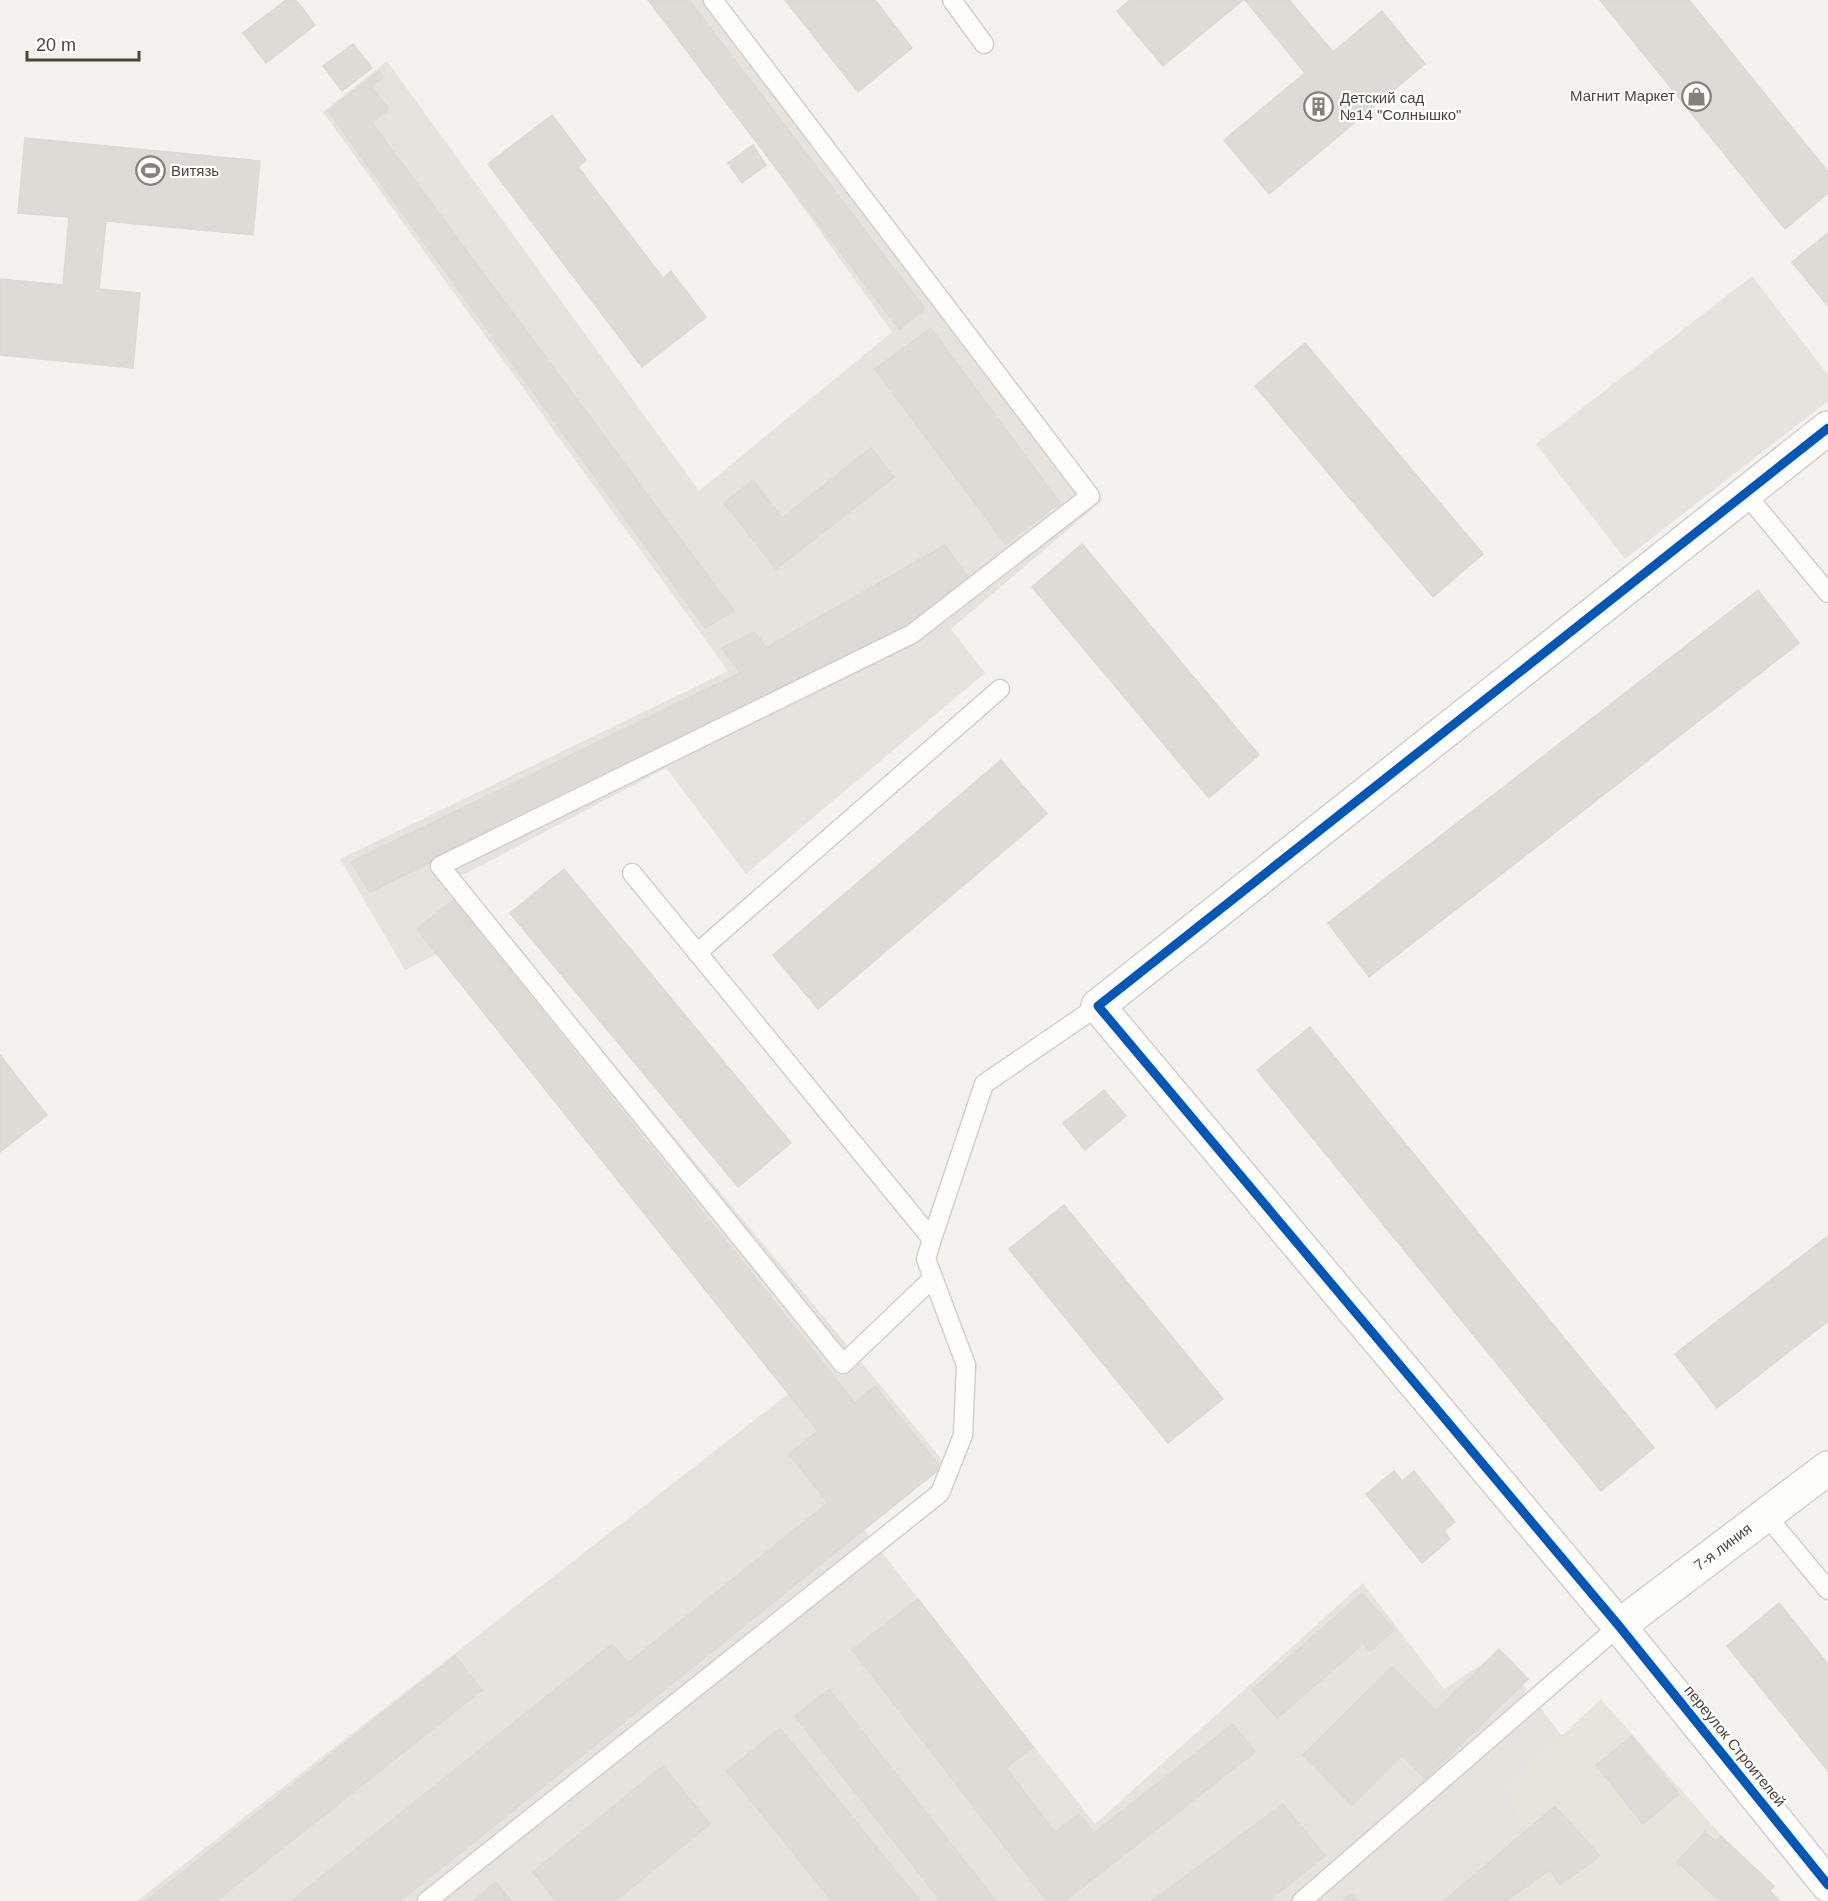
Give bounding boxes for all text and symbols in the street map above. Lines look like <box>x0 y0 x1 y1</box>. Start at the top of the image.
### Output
scale bar <box>27 24 140 62</box>
text: 20 m <box>36 35 76 55</box>
shop icon: Магнит Маркет <box>1680 80 1712 112</box>
place label: Магнит Маркет <box>1570 87 1675 104</box>
place label: Детский сад №14 "Солнышко" <box>1340 89 1461 123</box>
building icon: Детский сад №14 "Солнышко" <box>1303 91 1335 123</box>
sports icon: Витязь <box>134 155 166 187</box>
place label: Витязь <box>171 162 219 179</box>
street label: 7-я линия <box>1691 1519 1755 1574</box>
street label: переулок Строителей <box>1681 1682 1789 1810</box>

